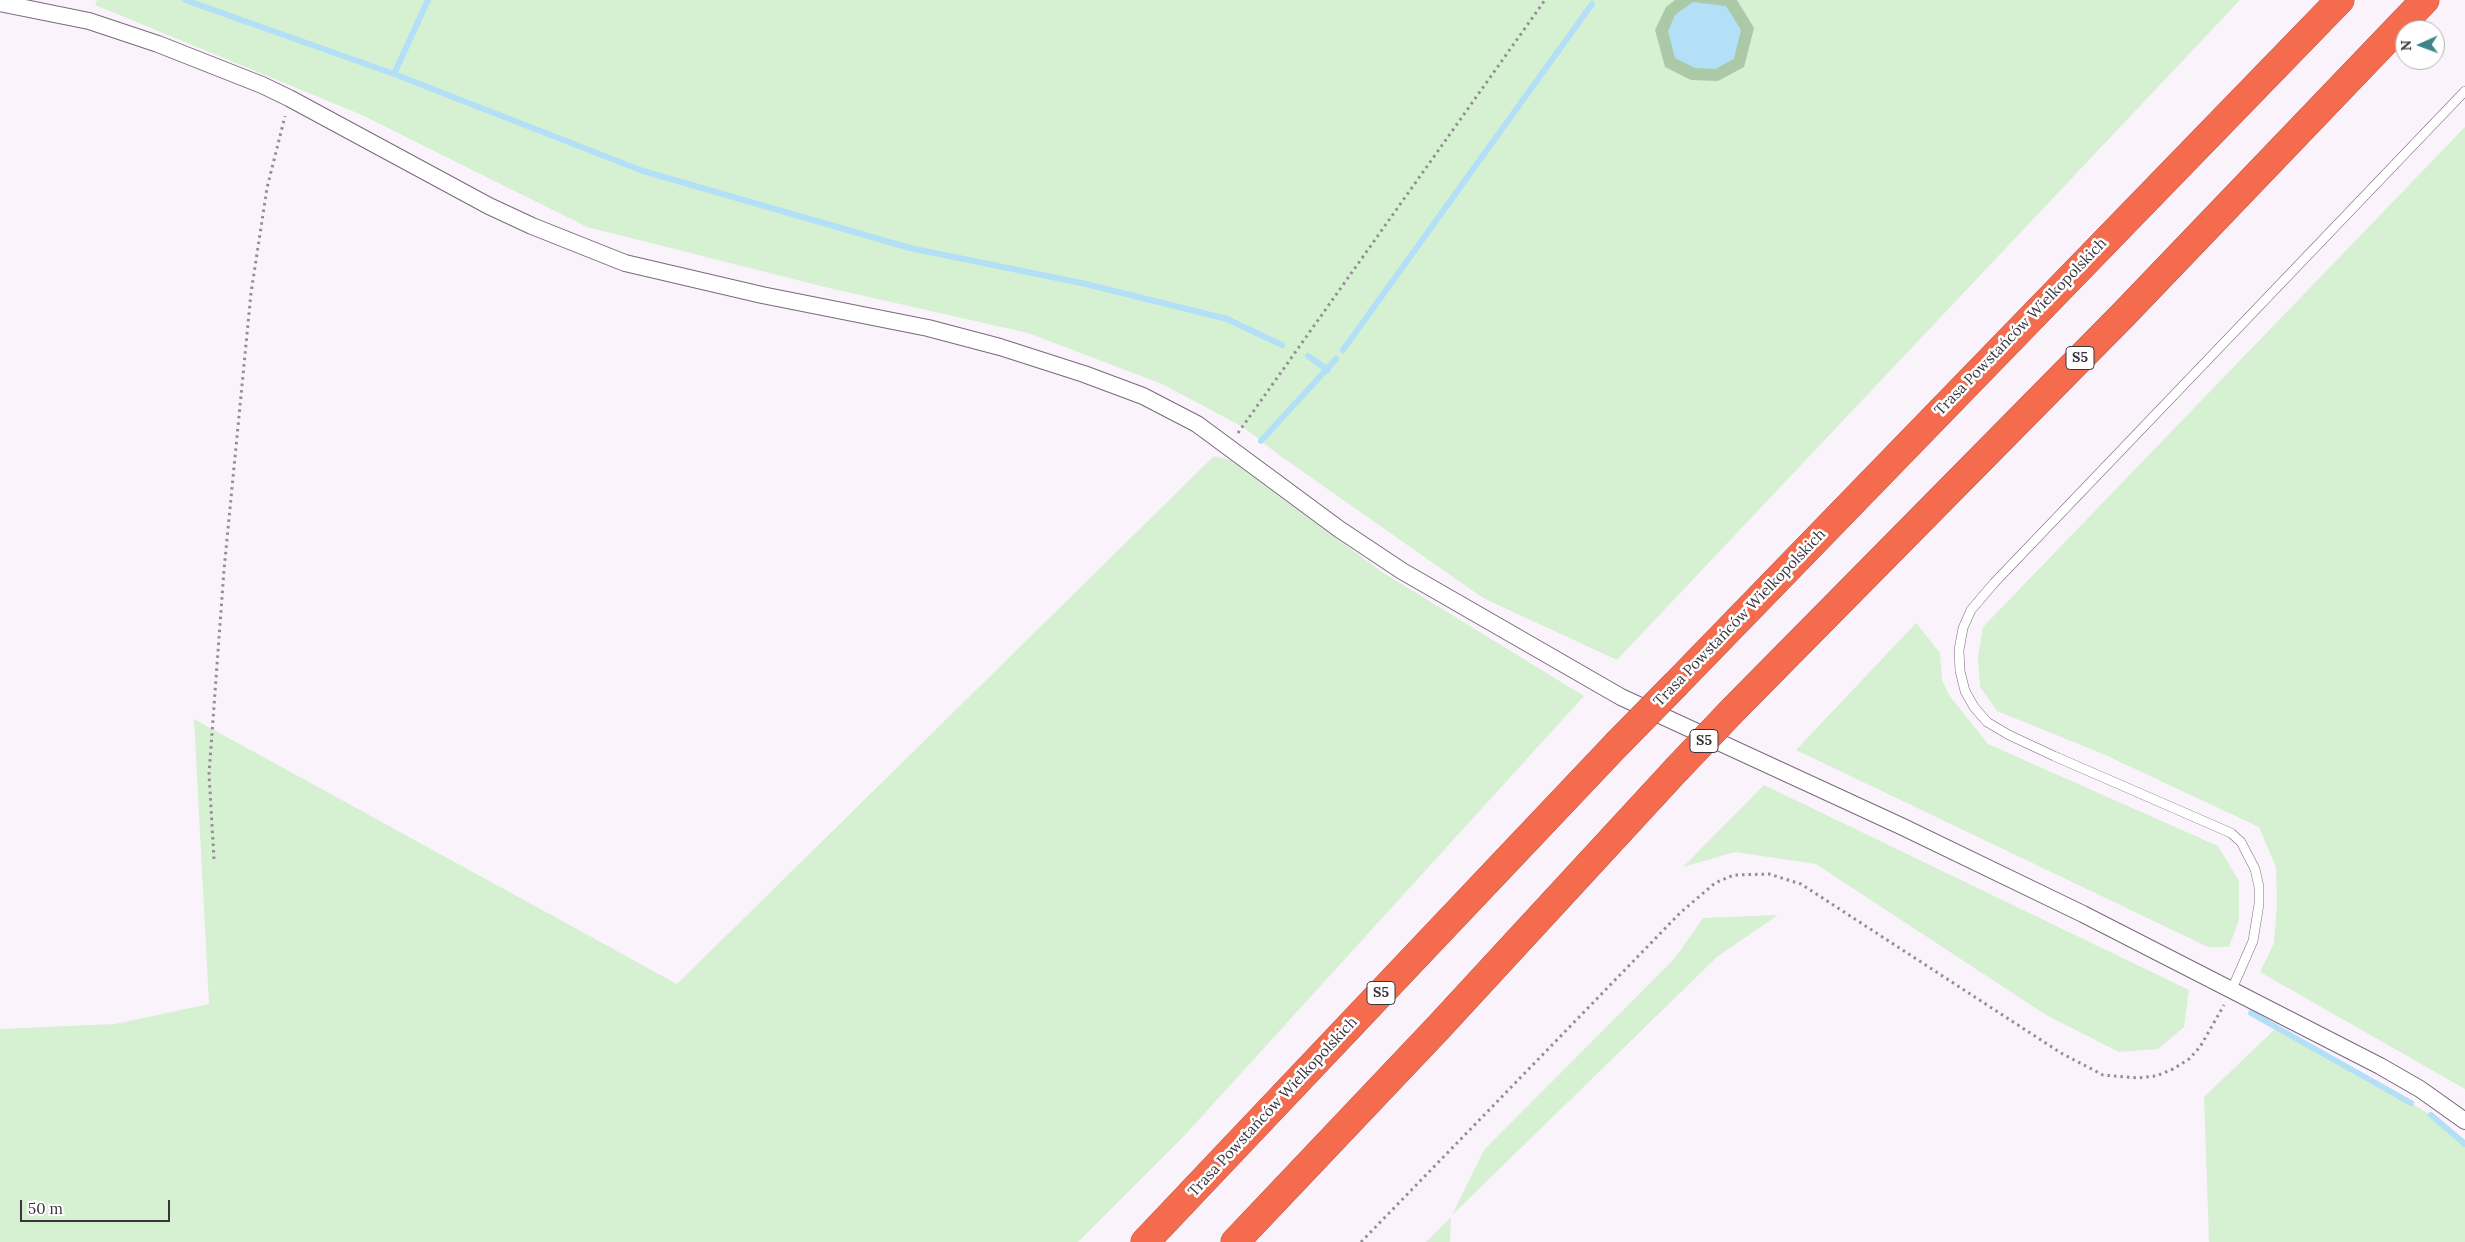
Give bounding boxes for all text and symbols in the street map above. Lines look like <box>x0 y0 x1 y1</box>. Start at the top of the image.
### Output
north arrow <box>2395 20 2445 70</box>
text: N <box>2397 40 2415 51</box>
street label: Trasa Powstańców Wielkopolskich <box>1931 235 2111 419</box>
road number: S5 <box>2066 346 2094 369</box>
street label: Trasa Powstańców Wielkopolskich <box>1650 526 1830 710</box>
road number: S5 <box>1690 729 1718 752</box>
road number: S5 <box>1367 981 1395 1004</box>
street label: Trasa Powstańców Wielkopolskich <box>1185 1013 1361 1201</box>
scale bar <box>22 1190 172 1222</box>
text: 50 m <box>28 1199 63 1218</box>

